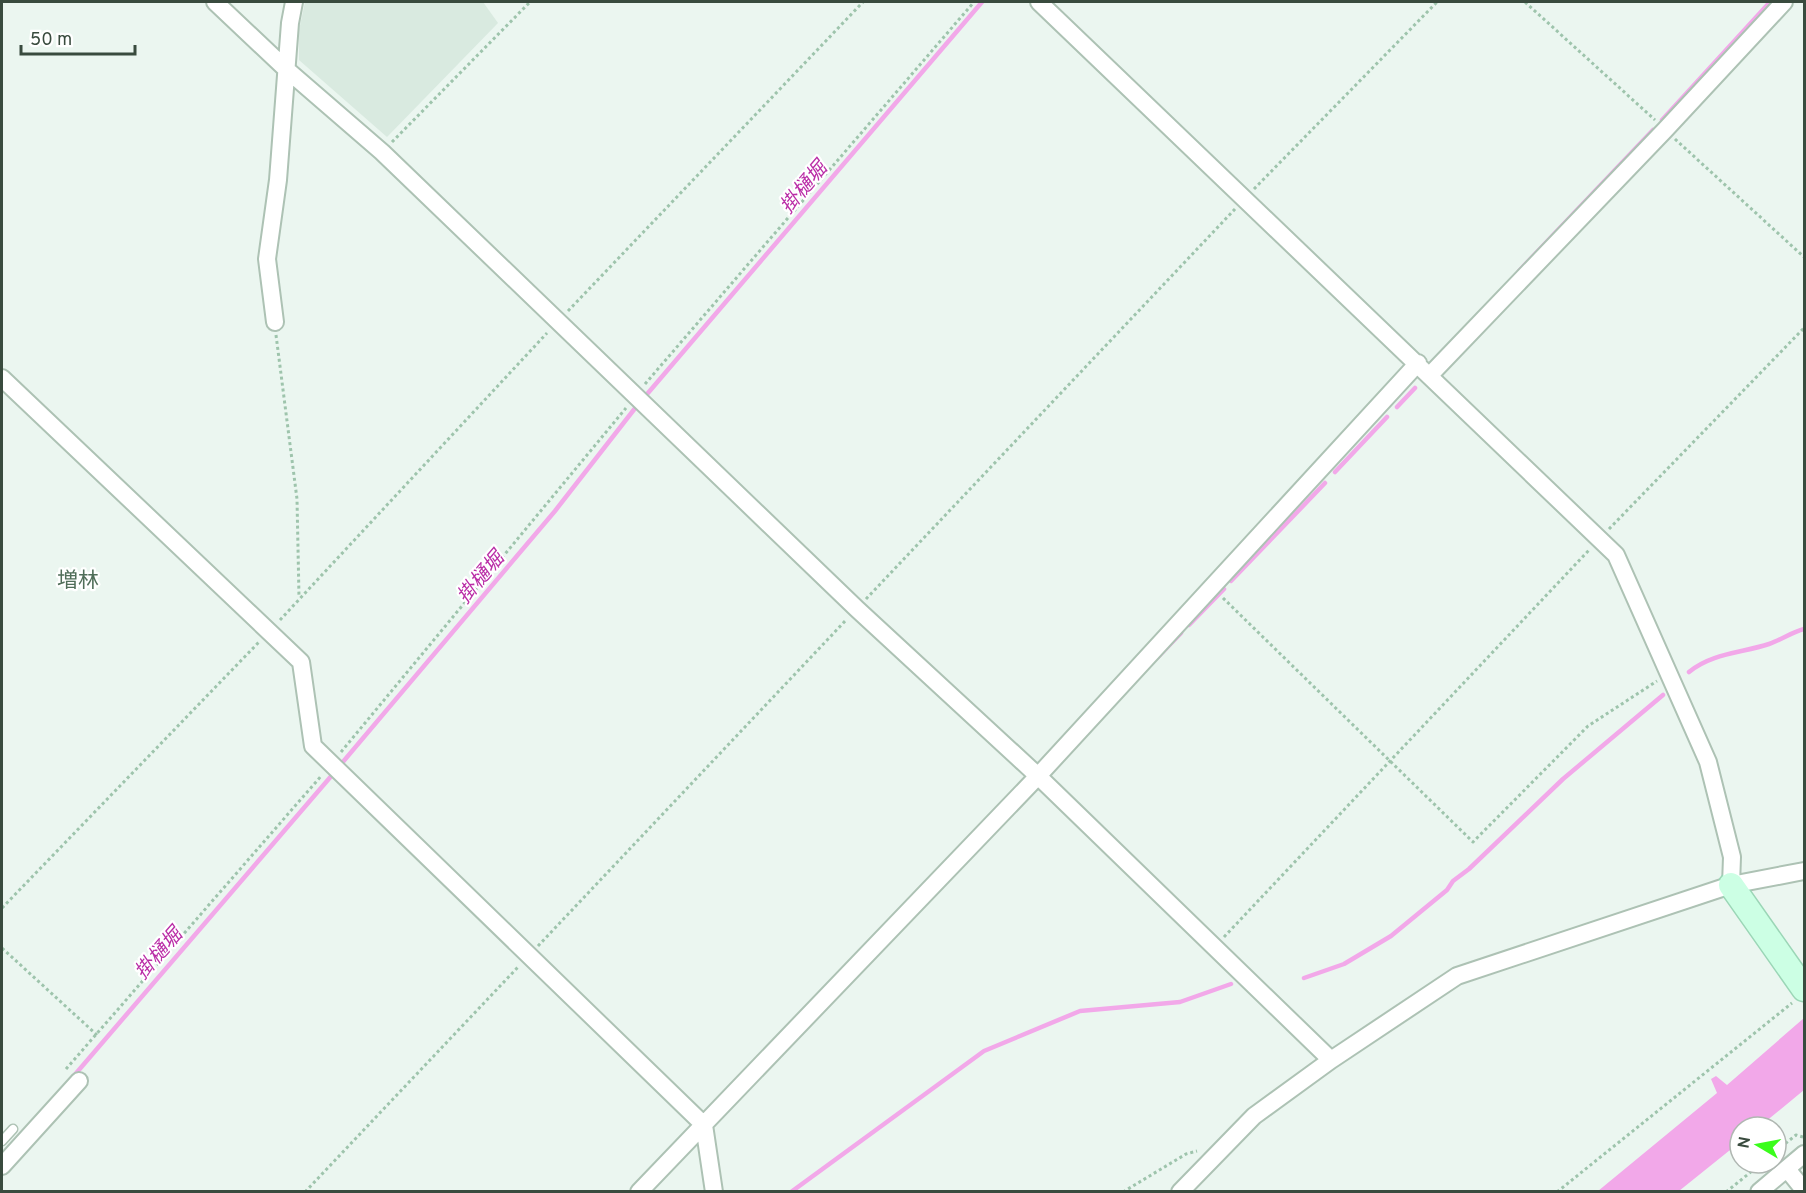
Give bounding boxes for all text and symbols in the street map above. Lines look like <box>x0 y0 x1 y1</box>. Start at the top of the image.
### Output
scale bar <box>21 18 135 56</box>
text: 50 m <box>30 29 72 52</box>
water label: 掛樋堀 <box>775 155 836 220</box>
water label: 掛樋堀 <box>452 545 513 610</box>
district label: 増林 <box>57 568 99 595</box>
water label: 掛樋堀 <box>130 921 191 985</box>
north arrow <box>1728 1115 1788 1175</box>
text: N <box>1734 1135 1756 1150</box>

